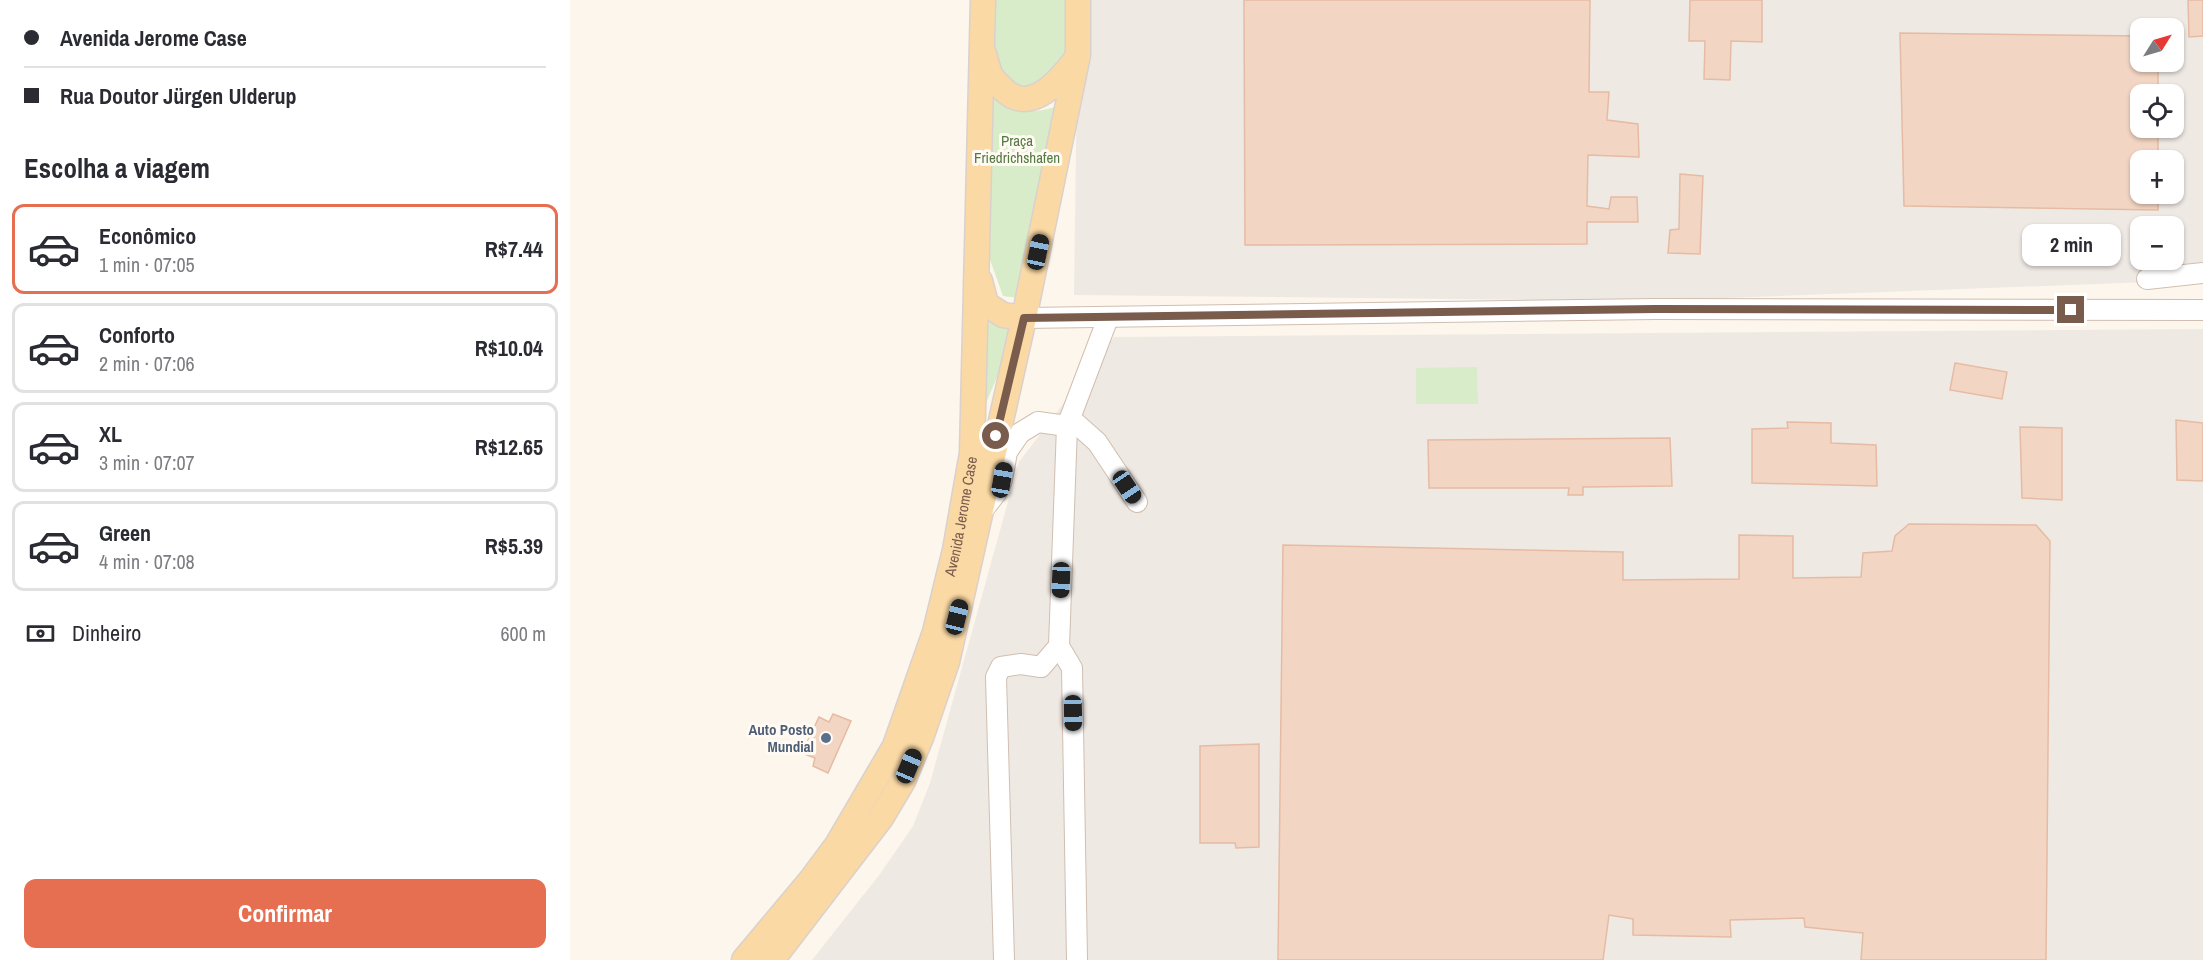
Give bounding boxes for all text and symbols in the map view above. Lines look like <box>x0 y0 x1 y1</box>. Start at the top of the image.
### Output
north arrow <box>2130 18 2184 72</box>
map controls <box>2130 18 2184 270</box>
text: Avenida Jerome Case <box>60 23 247 53</box>
text: Rua Doutor Jürgen Ulderup <box>60 81 297 111</box>
button: locate <box>2130 84 2184 138</box>
park label: Praça Friedrichshafen <box>974 130 1060 168</box>
text: Escolha a viagem <box>24 150 210 186</box>
button: + <box>2130 150 2184 204</box>
button: − <box>2130 216 2184 270</box>
text: Econômico <box>99 221 196 251</box>
icon: car <box>27 222 81 276</box>
callout: 2 min <box>2022 223 2120 265</box>
text: 2 min <box>2050 231 2093 258</box>
car <box>1025 233 1051 271</box>
text: R$7.44 <box>485 234 543 264</box>
text: 1 min · 07:05 <box>99 251 195 278</box>
route end <box>2057 296 2084 323</box>
text: Conforto <box>99 320 175 350</box>
icon: car <box>27 321 81 375</box>
text: R$10.04 <box>475 333 543 363</box>
text: 2 min · 07:06 <box>99 350 195 377</box>
text: XL <box>99 419 122 449</box>
icon: car <box>27 420 81 474</box>
route start <box>982 422 1009 449</box>
text: R$12.65 <box>475 432 543 462</box>
text: 3 min · 07:07 <box>99 449 195 476</box>
street label: Avenida Jerome Case <box>938 455 982 579</box>
car <box>990 461 1014 499</box>
car <box>1109 467 1145 507</box>
text: Green <box>99 518 151 548</box>
icon: car <box>27 519 81 573</box>
text: R$5.39 <box>485 531 543 561</box>
text: 4 min · 07:08 <box>99 548 195 575</box>
car <box>1051 562 1071 598</box>
car <box>944 597 970 637</box>
icon: cash <box>24 617 57 650</box>
text: Dinheiro <box>72 618 141 648</box>
text: 600 m <box>500 620 546 647</box>
car <box>1064 695 1082 731</box>
place label: Auto Posto Mundial <box>748 719 814 757</box>
marker: Auto Posto Mundial <box>819 731 833 745</box>
car <box>894 746 924 786</box>
button: Confirmar <box>24 879 546 948</box>

